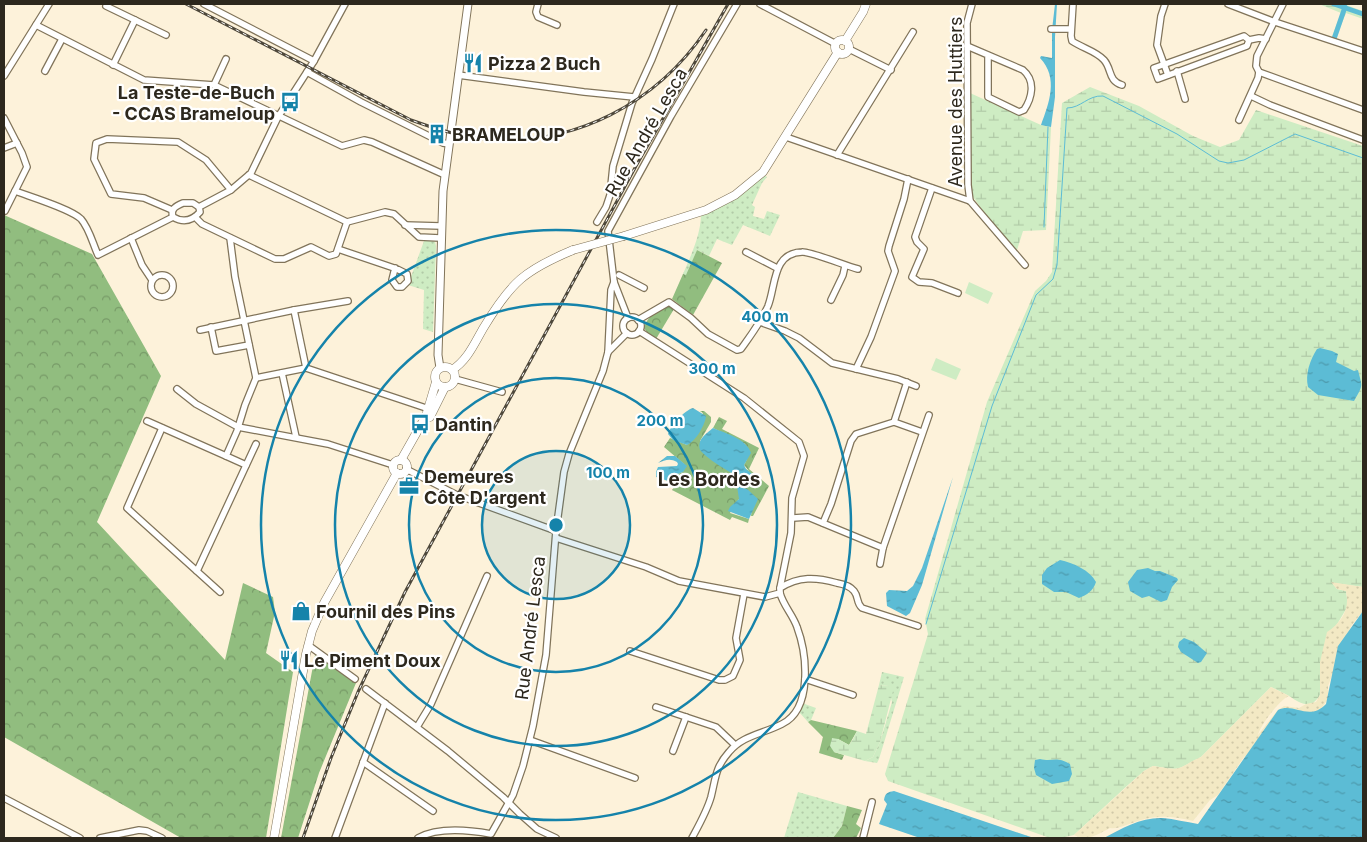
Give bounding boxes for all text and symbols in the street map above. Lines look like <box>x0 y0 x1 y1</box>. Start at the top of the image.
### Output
street label: Avenue des Huttiers <box>945 17 966 187</box>
restaurant icon: Pizza 2 Buch <box>462 52 484 74</box>
place label: Pizza 2 Buch <box>488 53 600 74</box>
street label: Rue André Lesca <box>601 64 691 200</box>
place label: La Teste-de-Buch - CCAS Brameloup <box>112 82 275 124</box>
bus stop icon: La Teste-de-Buch - CCAS Brameloup <box>279 91 301 113</box>
building icon: BRAMELOUP <box>426 123 448 145</box>
place label: BRAMELOUP <box>452 124 565 145</box>
text: 400 m <box>741 307 789 326</box>
text: 300 m <box>688 359 736 378</box>
text: 200 m <box>637 411 683 430</box>
bus stop icon: Dantin <box>409 413 431 435</box>
place label: Dantin <box>435 414 492 435</box>
text: 100 m <box>586 463 630 482</box>
place label: Demeures Côte D'argent <box>424 466 546 508</box>
district label: Les Bordes <box>658 468 760 491</box>
office icon: Demeures Côte D'argent <box>398 475 420 497</box>
centre of rings <box>547 516 565 534</box>
street label: Rue André Lesca <box>511 555 549 701</box>
shop icon: Fournil des Pins <box>290 600 312 622</box>
place label: Fournil des Pins <box>316 601 455 622</box>
restaurant icon: Le Piment Doux <box>278 649 300 671</box>
place label: Le Piment Doux <box>304 650 441 671</box>

